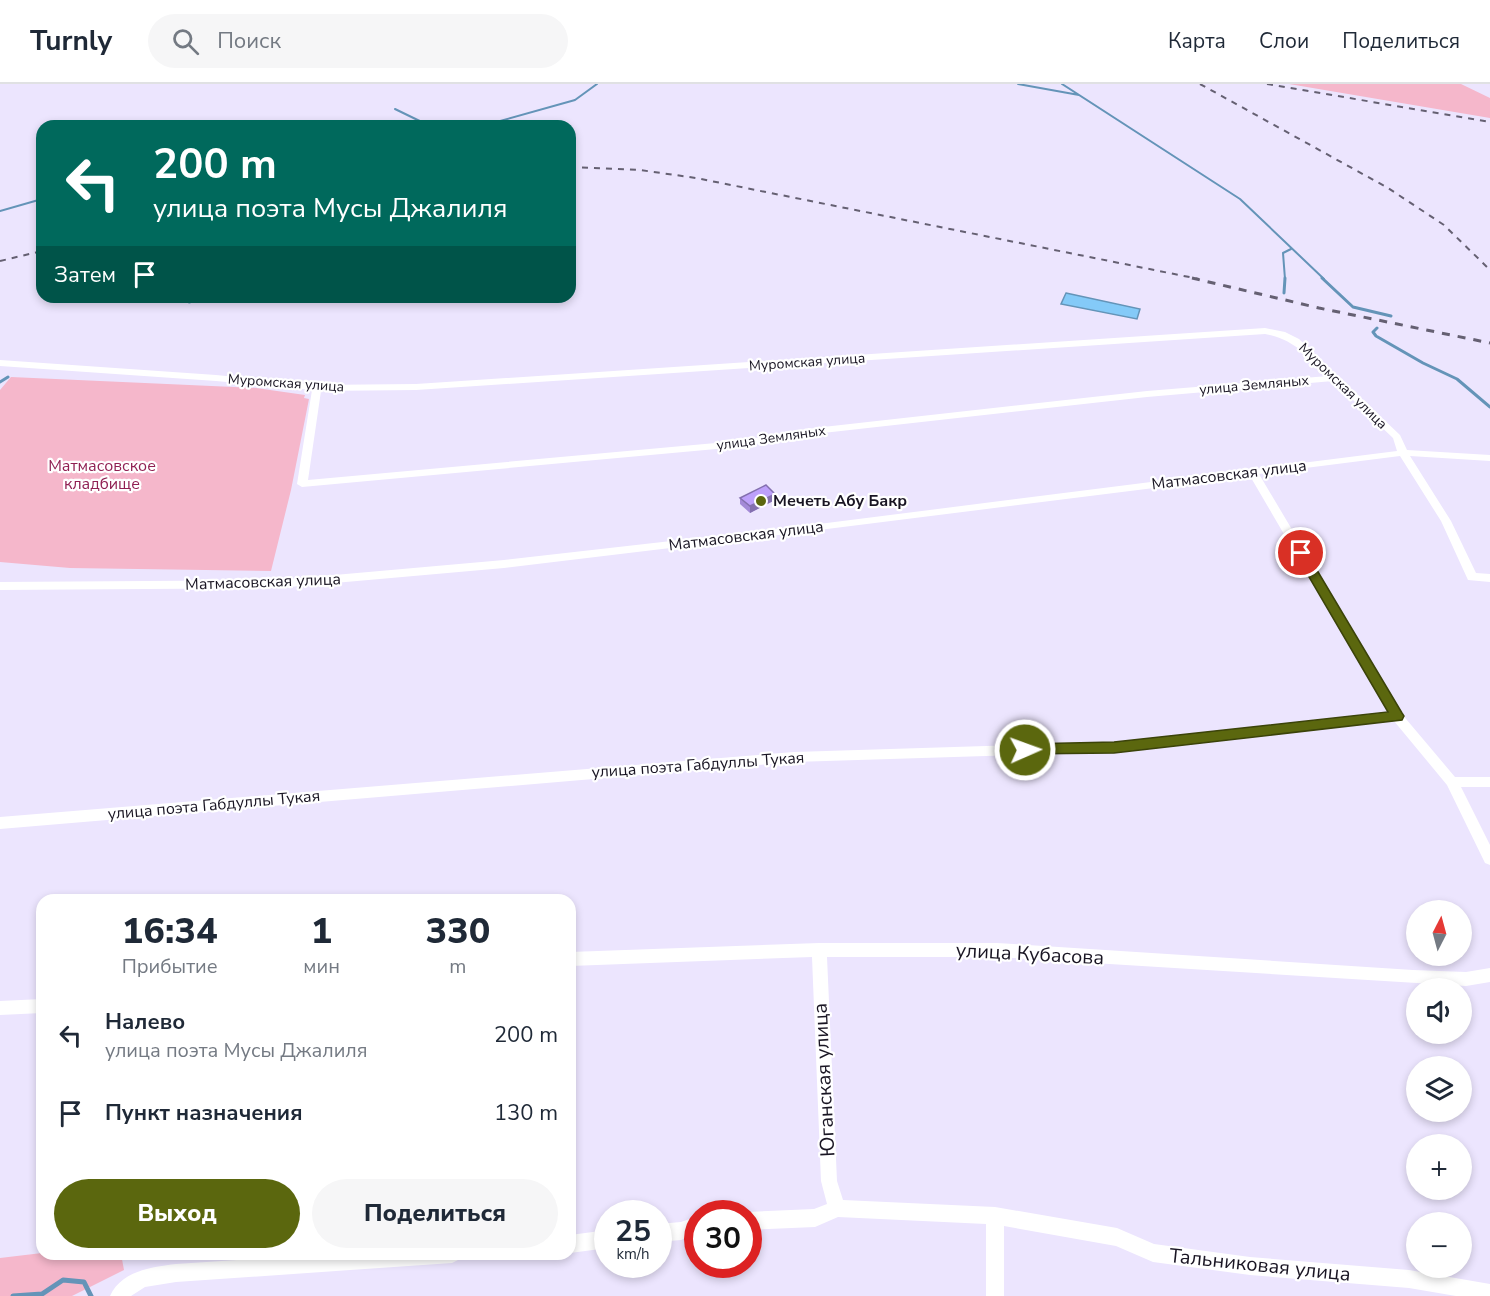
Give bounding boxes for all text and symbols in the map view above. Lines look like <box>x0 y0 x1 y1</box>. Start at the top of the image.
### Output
search box <box>148 14 568 68</box>
text: Turnly <box>30 22 112 60</box>
icon: search <box>169 25 202 58</box>
text: Поиск <box>217 26 281 56</box>
text: Карта <box>1168 27 1226 55</box>
text: Слои <box>1259 27 1309 55</box>
text: Поделиться <box>1342 27 1460 55</box>
text: 200 m <box>153 136 277 193</box>
icon: left <box>54 144 132 222</box>
text: улица поэта Мусы Джалиля <box>153 190 508 227</box>
icon: arrive <box>128 258 161 291</box>
text: Затем <box>54 260 116 290</box>
street label: Муромская улица <box>1295 339 1391 433</box>
street label: Муромская улица <box>748 348 866 376</box>
street label: Муромская улица <box>227 369 345 397</box>
street label: улица Земляных <box>1198 371 1310 399</box>
street label: улица Земляных <box>715 421 827 455</box>
park label: Матмасовское кладбище <box>48 455 156 495</box>
street label: Матмасовская улица <box>1150 455 1308 495</box>
place label: Мечеть Абу Бакр <box>773 490 907 512</box>
marker: Мечеть Абу Бакр <box>754 494 768 508</box>
street label: Матмасовская улица <box>667 516 825 556</box>
pin <box>1275 527 1326 578</box>
icon: arrive <box>1284 536 1317 569</box>
street label: Матмасовская улица <box>185 568 341 596</box>
position arrow <box>993 718 1057 782</box>
street label: улица поэта Габдуллы Тукая <box>591 747 805 783</box>
street label: улица поэта Габдуллы Тукая <box>107 785 321 825</box>
north arrow <box>1406 900 1472 966</box>
map controls <box>1406 900 1472 1278</box>
text: 16:34 <box>122 907 218 956</box>
text: 1 <box>311 907 332 956</box>
text: 330 <box>426 907 490 956</box>
street label: улица Кубасова <box>955 937 1105 971</box>
text: Прибытие <box>122 953 218 980</box>
text: мин <box>303 953 340 980</box>
text: m <box>449 953 466 980</box>
button: sound <box>1406 978 1472 1044</box>
street label: Юганская улица <box>806 1002 842 1158</box>
text: Налево <box>105 1007 185 1037</box>
icon: left <box>54 1019 87 1052</box>
text: 200 m <box>494 1020 558 1050</box>
text: улица поэта Мусы Джалиля <box>105 1037 368 1064</box>
button: layers <box>1406 1056 1472 1122</box>
icon: arrive <box>54 1097 87 1130</box>
text: Пункт назначения <box>105 1098 303 1128</box>
text: 130 m <box>494 1098 558 1128</box>
button: + <box>1406 1134 1472 1200</box>
button: Выход <box>54 1179 300 1248</box>
button: Поделиться <box>312 1179 558 1248</box>
speed limit sign: 30 <box>684 1200 762 1278</box>
text: 25 <box>615 1211 651 1252</box>
button: − <box>1406 1212 1472 1278</box>
street label: Тальниковая улица <box>1168 1242 1352 1288</box>
text: km/h <box>616 1244 650 1264</box>

